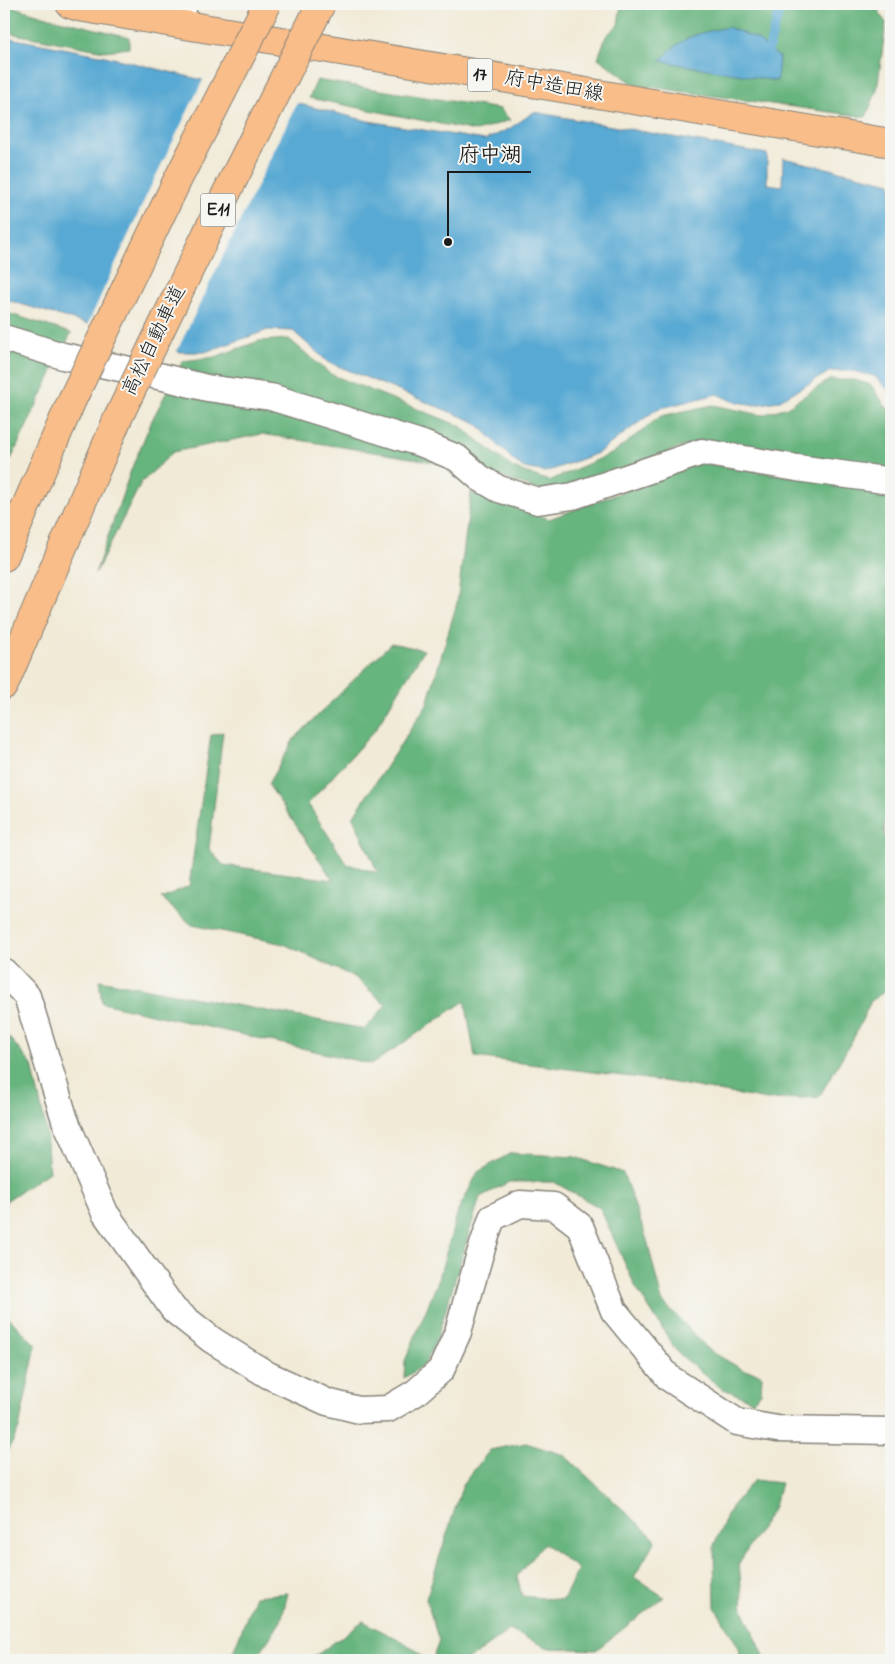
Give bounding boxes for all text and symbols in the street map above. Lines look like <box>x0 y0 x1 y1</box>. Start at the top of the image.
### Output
road number: 17 <box>468 58 492 92</box>
street label: 府中造田線 <box>502 64 606 110</box>
callout: 府中湖 <box>448 136 531 172</box>
text: 府中湖 <box>459 141 522 171</box>
road number: E11 <box>200 194 236 226</box>
street label: 高松自動車道 <box>116 281 194 401</box>

